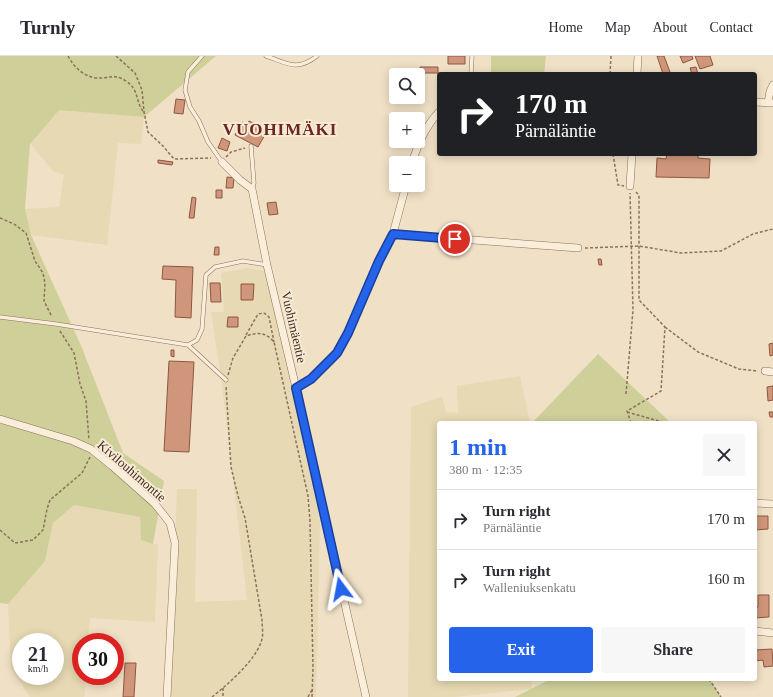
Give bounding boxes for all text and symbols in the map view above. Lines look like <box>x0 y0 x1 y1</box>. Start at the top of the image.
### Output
text: Turnly <box>20 17 75 38</box>
text: Home <box>549 20 583 35</box>
text: Map <box>605 20 630 35</box>
text: About <box>652 20 687 35</box>
text: Contact <box>709 20 753 35</box>
map controls <box>389 68 425 192</box>
button: search <box>389 68 425 104</box>
icon: right <box>449 88 501 140</box>
text: 170 m <box>515 88 587 119</box>
button: + <box>389 112 425 148</box>
district label: VUOHIMÄKI <box>223 120 337 139</box>
text: Pärnäläntie <box>515 121 596 141</box>
button: − <box>389 156 425 192</box>
pin <box>438 222 472 256</box>
icon: arrive <box>444 228 466 250</box>
street label: Vuohimäentie <box>278 290 310 364</box>
text: 1 min <box>449 434 507 460</box>
button: close <box>703 434 745 476</box>
street label: Kivilouhimontie <box>95 437 170 505</box>
text: 380 m · 12:35 <box>449 462 522 477</box>
text: Turn right <box>483 503 550 519</box>
icon: right <box>449 509 471 531</box>
text: 170 m <box>707 511 745 527</box>
text: Pärnäläntie <box>483 520 541 535</box>
text: Turn right <box>483 563 550 579</box>
position arrow <box>320 568 362 610</box>
icon: right <box>449 569 471 591</box>
text: 160 m <box>707 571 745 587</box>
text: Walleniuksenkatu <box>483 580 576 595</box>
button: Exit <box>449 627 593 673</box>
button: Share <box>601 627 745 673</box>
speed limit sign: 30 <box>72 633 124 685</box>
text: 21 <box>28 643 48 665</box>
text: km/h <box>28 663 48 674</box>

